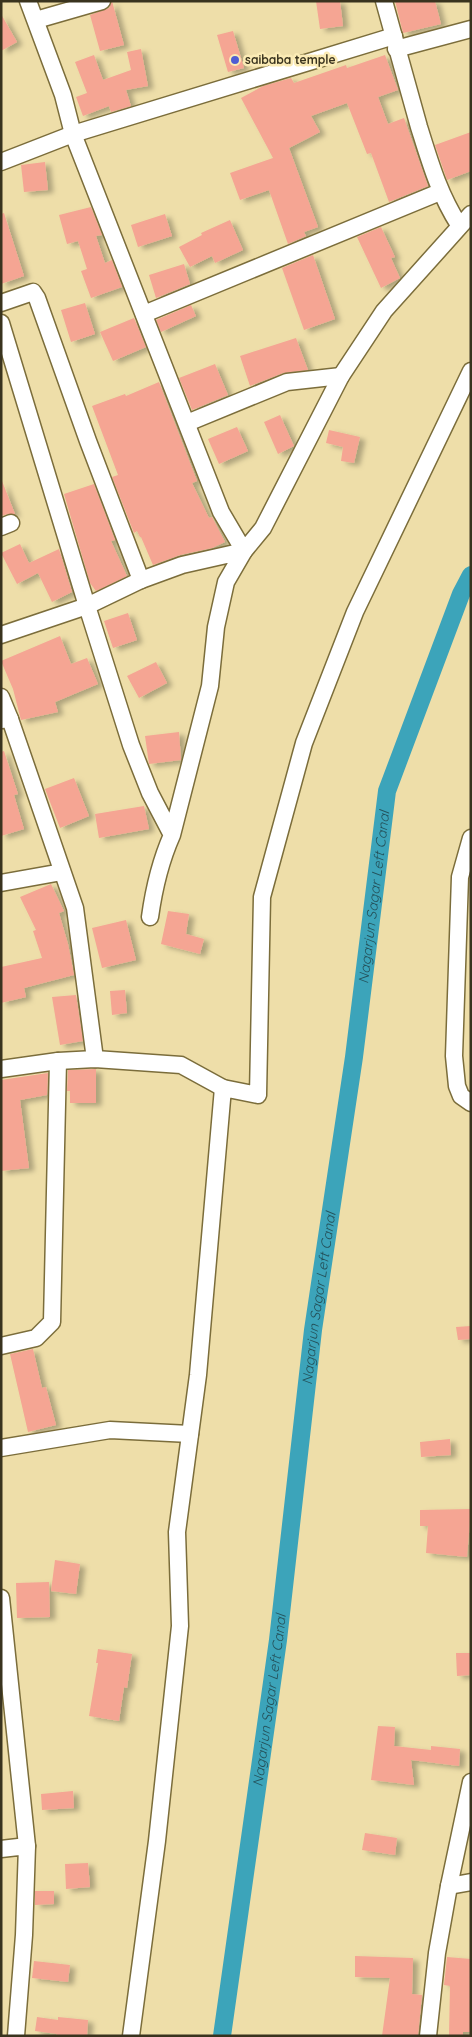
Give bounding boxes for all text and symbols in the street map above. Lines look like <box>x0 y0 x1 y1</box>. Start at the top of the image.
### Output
place label: saibaba temple <box>245 52 335 67</box>
marker: saibaba temple <box>229 54 241 66</box>
water label: Nagarjun Sagar Left Canal <box>354 808 394 985</box>
water label: Nagarjun Sagar Left Canal <box>298 1209 340 1386</box>
water label: Nagarjun Sagar Left Canal <box>248 1611 290 1788</box>

